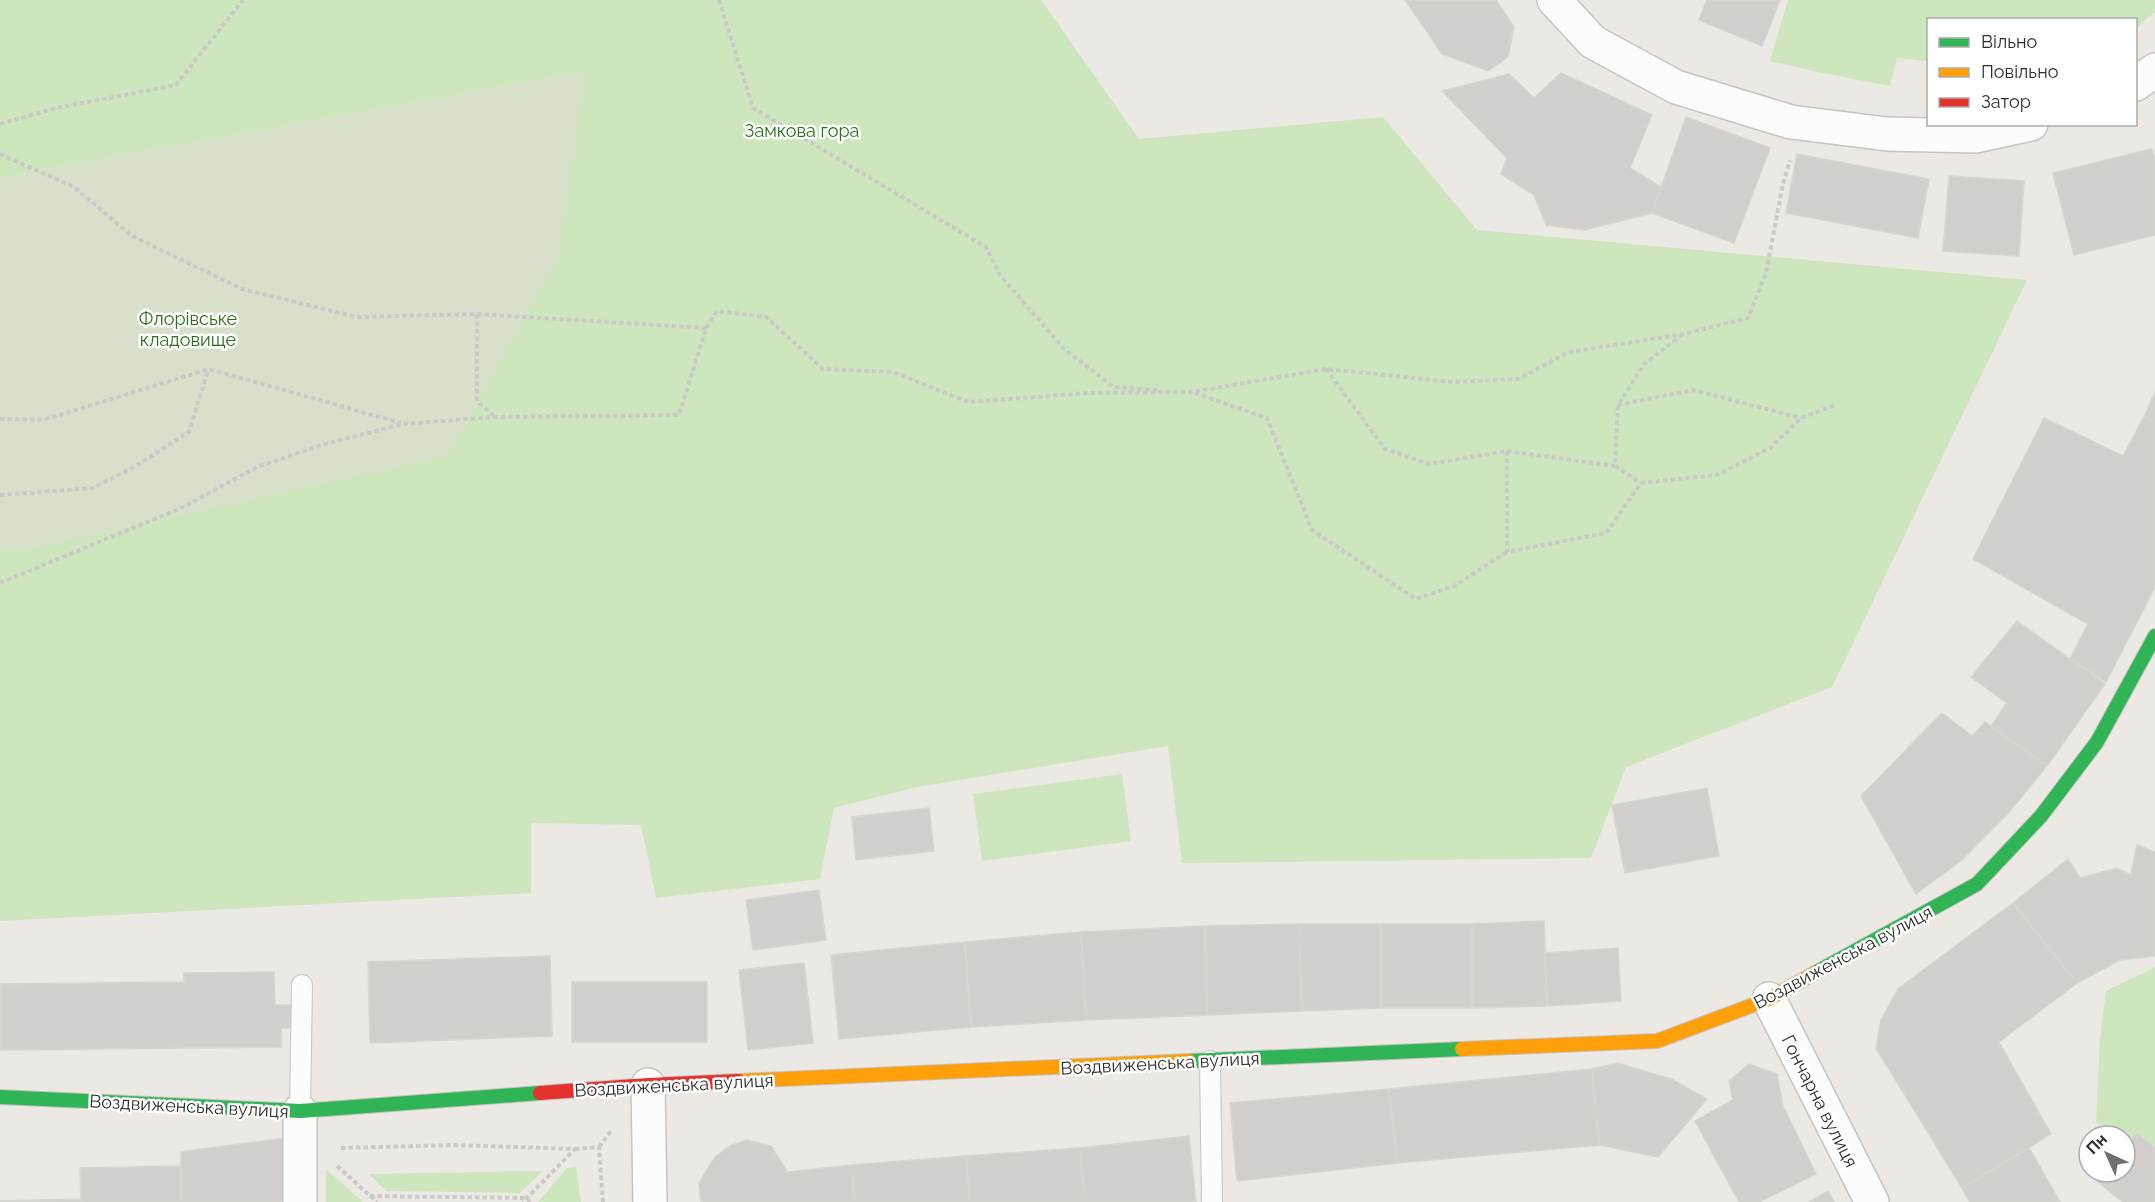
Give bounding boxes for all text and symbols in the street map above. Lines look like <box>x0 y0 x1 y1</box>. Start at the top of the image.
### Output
legend <box>1927 18 2137 126</box>
text: Вільно <box>1981 31 2037 52</box>
text: Повільно <box>1981 61 2059 82</box>
text: Затор <box>1981 91 2031 112</box>
park label: Замкова гора <box>745 120 859 141</box>
park label: Флорівське кладовище <box>139 308 238 350</box>
street label: Воздвиженська вулиця <box>1750 901 1936 1013</box>
street label: Гончарна вулиця <box>1778 1031 1862 1171</box>
street label: Воздвиженська вулиця <box>1060 1047 1260 1079</box>
street label: Воздвиженська вулиця <box>574 1069 774 1101</box>
street label: Воздвиженська вулиця <box>89 1090 289 1122</box>
north arrow <box>2077 1124 2137 1184</box>
text: Пн <box>2083 1130 2111 1158</box>

